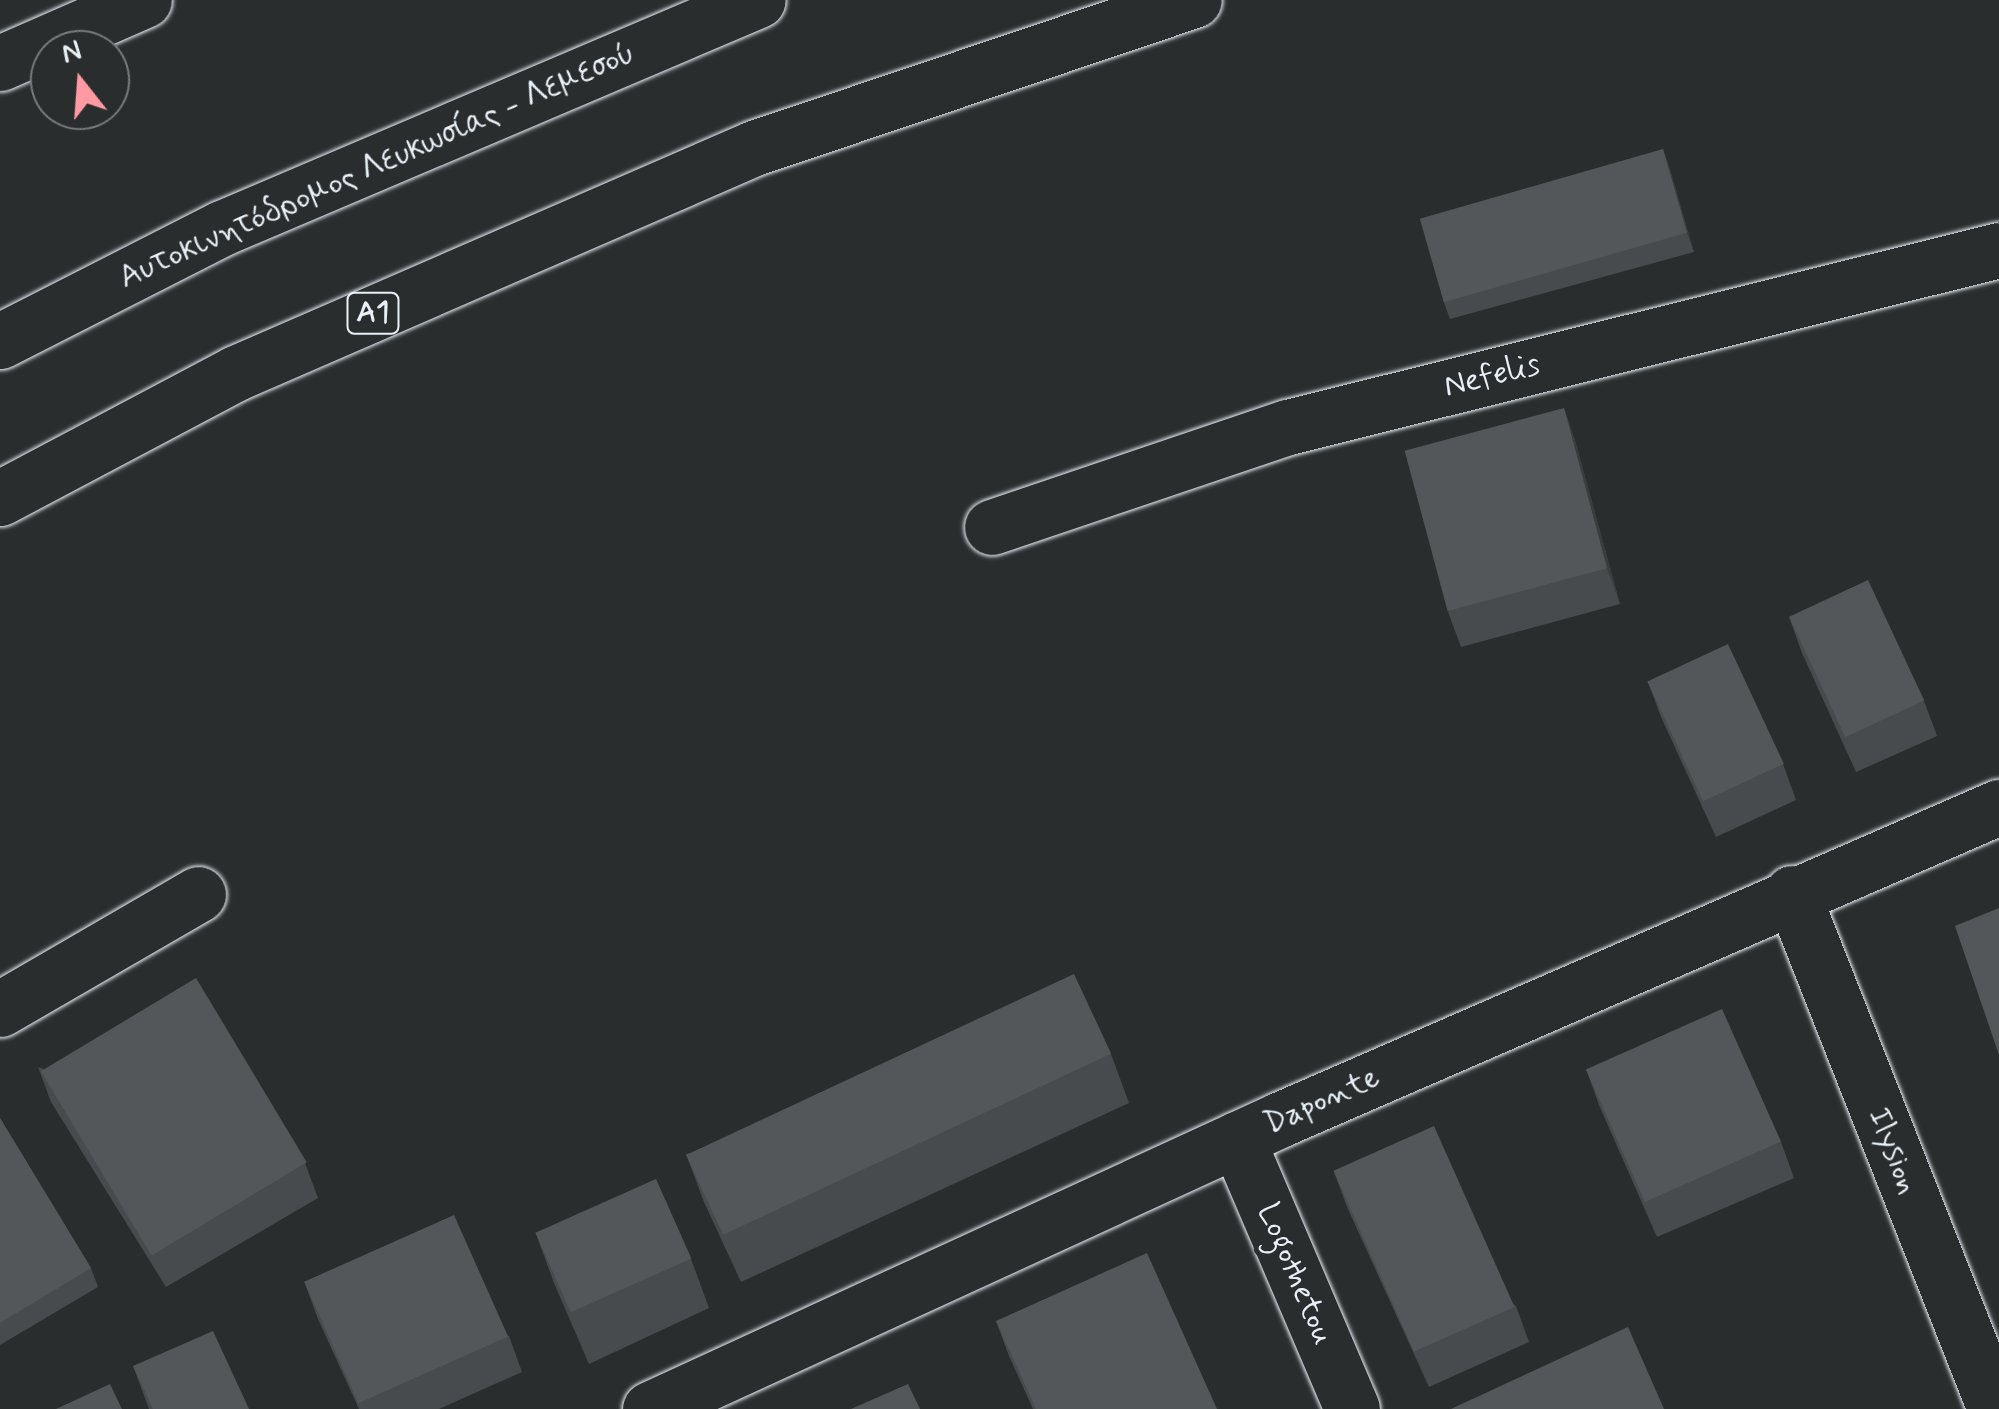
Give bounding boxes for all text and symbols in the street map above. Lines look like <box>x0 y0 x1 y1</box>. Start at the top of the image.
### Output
north arrow <box>30 30 130 130</box>
text: N <box>57 32 86 73</box>
street label: Αυτοκινητόδρομος Λευκωσίας - Λεμεσού <box>113 34 641 298</box>
road number: A1 <box>346 288 400 338</box>
street label: Nefelis <box>1440 346 1544 406</box>
street label: Daponte <box>1258 1058 1386 1144</box>
street label: Ilysion <box>1859 1102 1927 1200</box>
street label: Logothetou <box>1248 1197 1342 1351</box>

